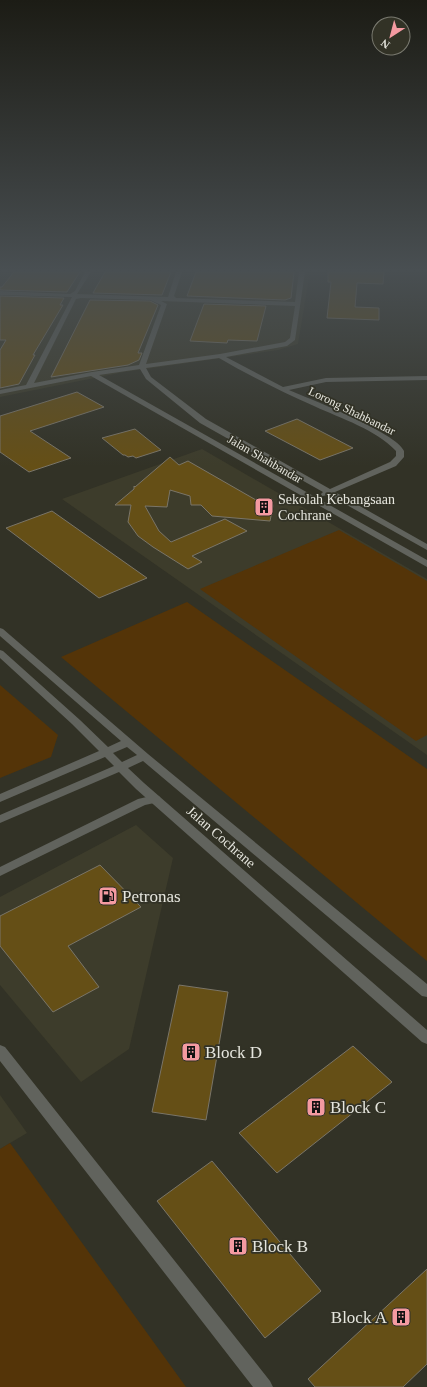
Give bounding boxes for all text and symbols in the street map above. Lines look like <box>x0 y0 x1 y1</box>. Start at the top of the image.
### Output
north arrow <box>371 16 411 56</box>
text: N <box>378 37 392 51</box>
street label: Lorong Shahbandar <box>306 384 398 438</box>
street label: Jalan Shahbandar <box>225 432 305 486</box>
place label: Sekolah Kebangsaan Cochrane <box>278 492 395 523</box>
building icon: Sekolah Kebangsaan Cochrane <box>253 496 275 518</box>
street label: Jalan Cochrane <box>184 803 258 871</box>
fuel station icon: Petronas <box>97 885 119 907</box>
place label: Petronas <box>122 887 181 906</box>
building icon: Block D <box>180 1041 202 1063</box>
place label: Block D <box>205 1043 262 1062</box>
building icon: Block C <box>305 1096 327 1118</box>
place label: Block C <box>330 1098 386 1117</box>
building icon: Block B <box>227 1235 249 1257</box>
place label: Block B <box>252 1237 308 1256</box>
building icon: Block A <box>390 1306 412 1328</box>
place label: Block A <box>331 1308 388 1327</box>

